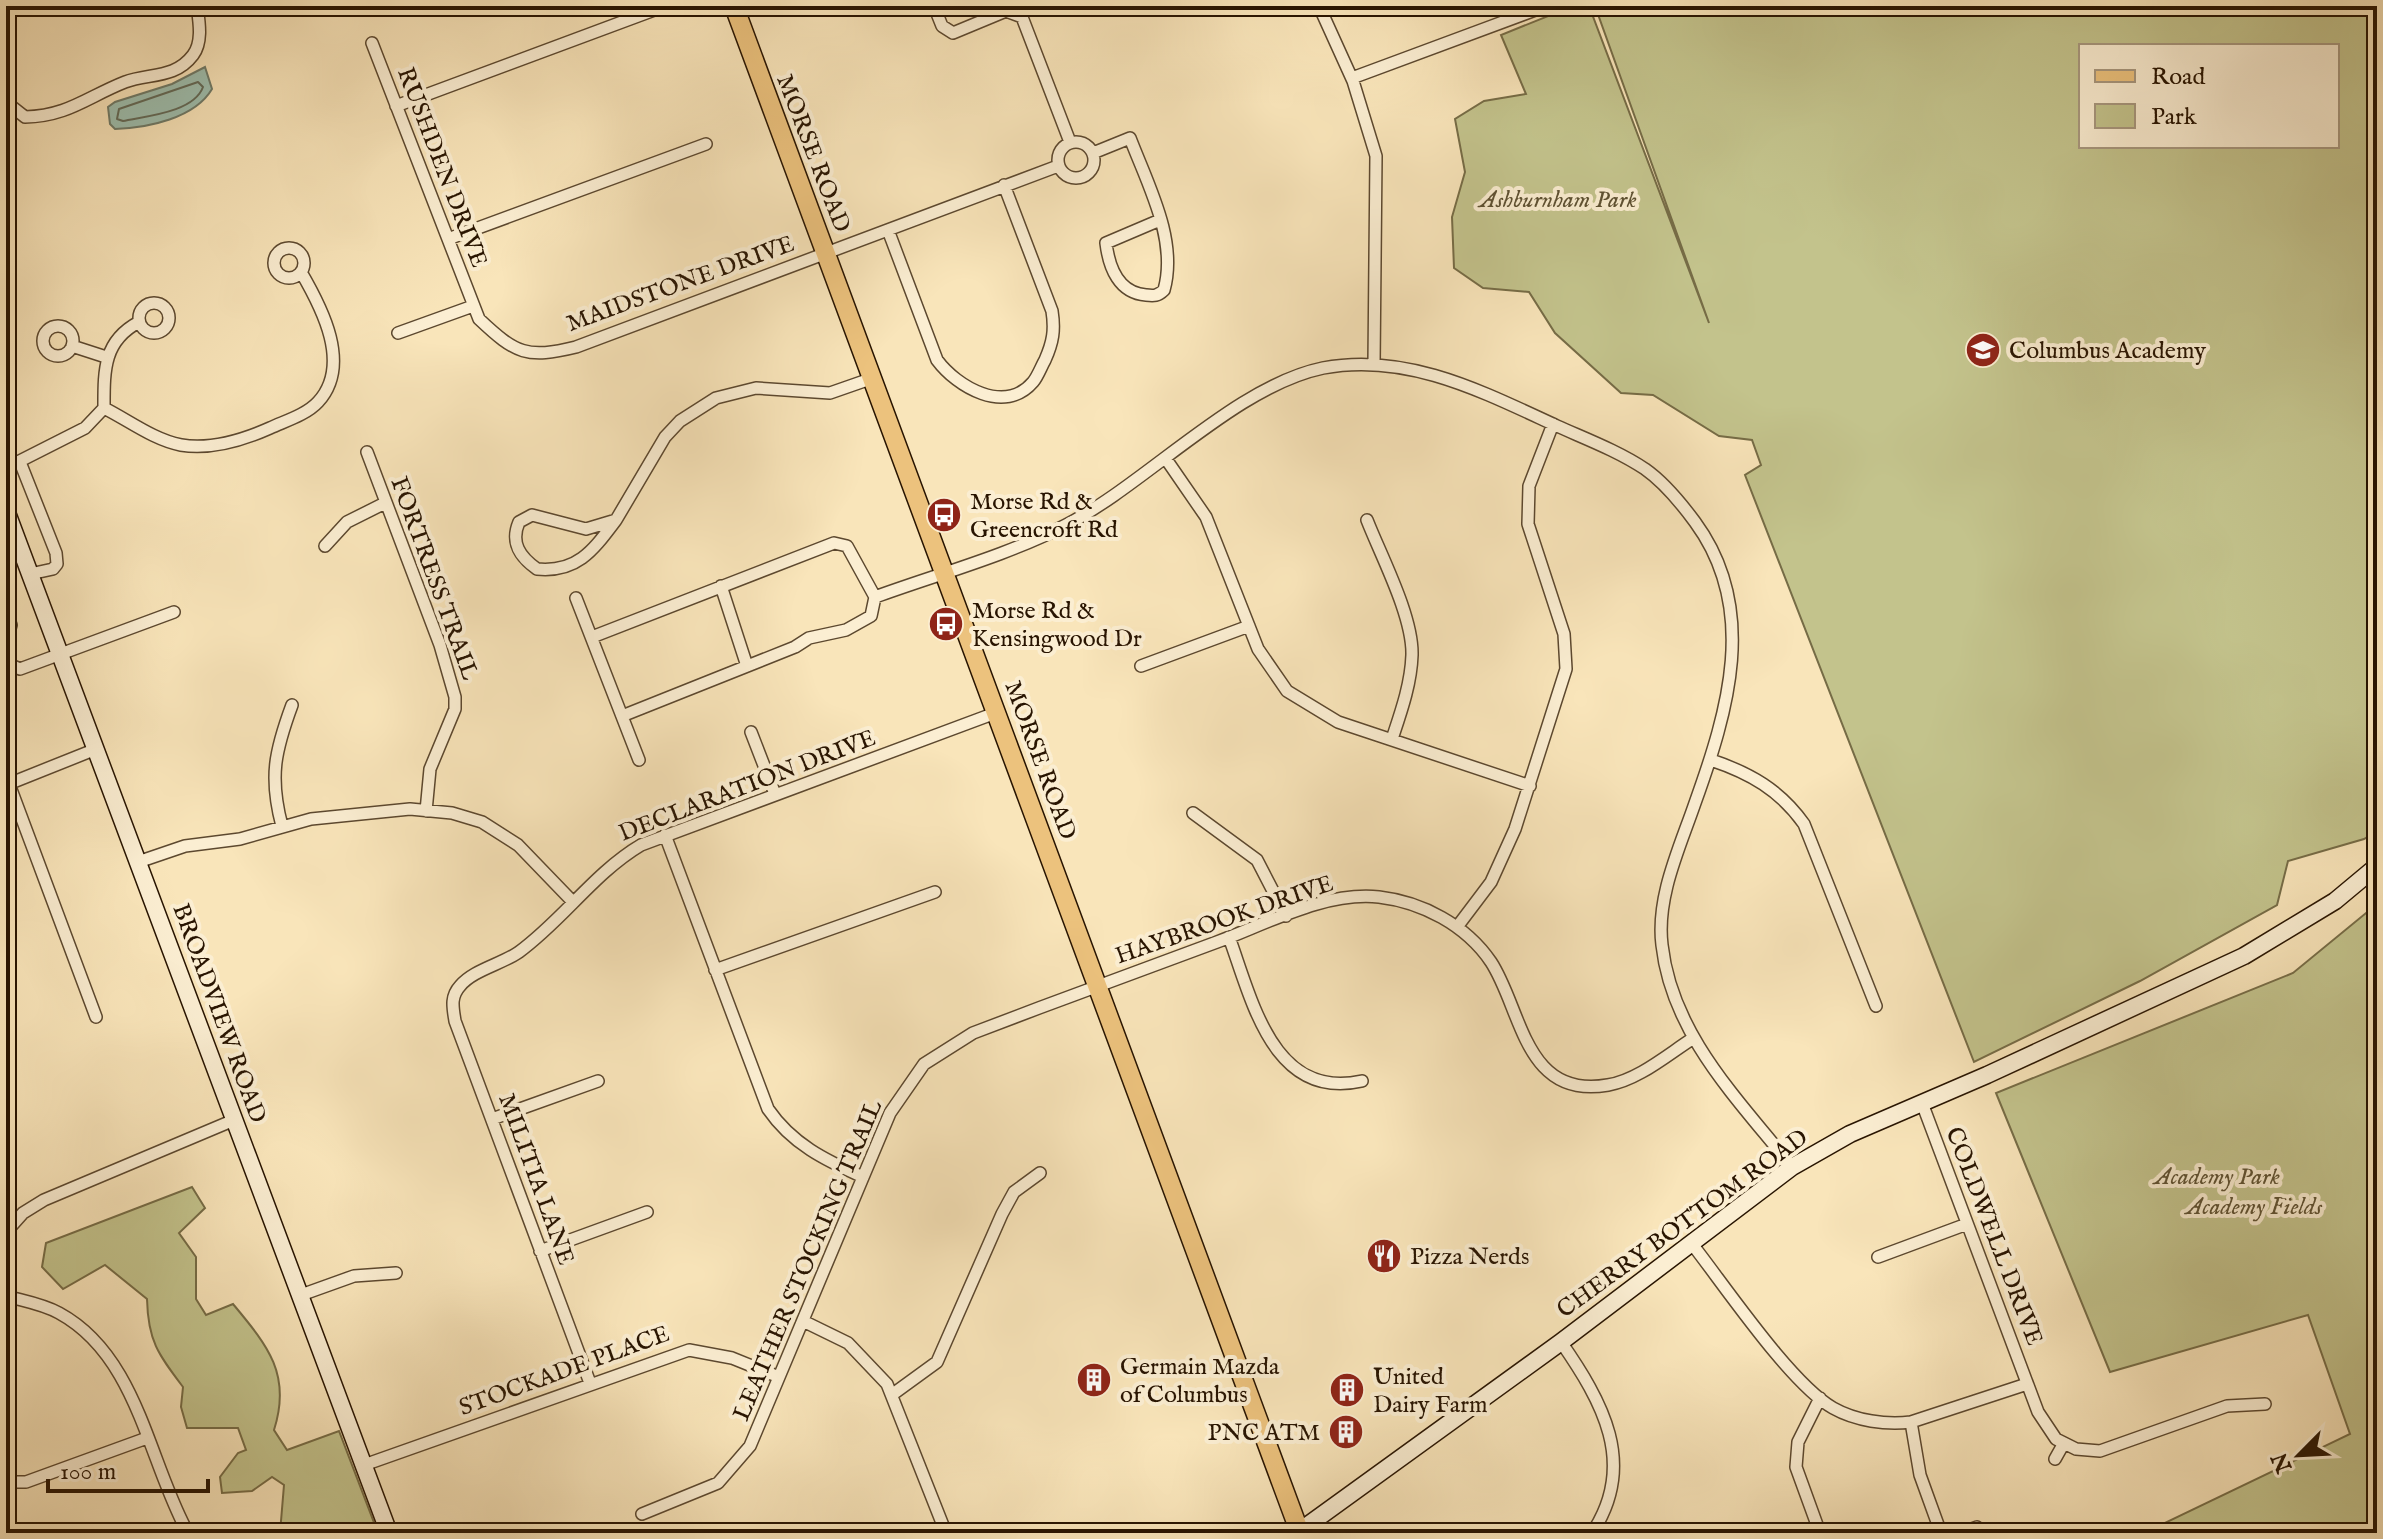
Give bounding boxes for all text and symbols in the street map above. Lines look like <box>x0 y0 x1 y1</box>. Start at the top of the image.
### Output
legend <box>2079 44 2339 148</box>
text: Road <box>2151 62 2205 93</box>
street label: RUSHDEN DRIVE <box>389 63 494 272</box>
street label: MORSE ROAD <box>768 70 857 237</box>
text: Park <box>2151 102 2197 133</box>
park label: Ashburnham Park <box>1476 185 1637 216</box>
street label: MAIDSTONE DRIVE <box>562 229 799 340</box>
school or university icon: Columbus Academy <box>1964 331 2002 369</box>
place label: Columbus Academy <box>2009 336 2206 367</box>
street label: FORTRESS TRAIL <box>382 473 485 685</box>
place label: Morse Rd & Greencroft Rd <box>970 487 1118 546</box>
bus stop icon: Morse Rd & Greencroft Rd <box>925 496 963 534</box>
place label: Morse Rd & Kensingwood Dr <box>972 596 1142 655</box>
bus stop icon: Morse Rd & Kensingwood Dr <box>927 605 965 643</box>
street label: MORSE ROAD <box>996 677 1083 844</box>
street label: DECLARATION DRIVE <box>615 723 880 850</box>
street label: HAYBROOK DRIVE <box>1111 869 1338 972</box>
street label: BROADVIEW ROAD <box>164 900 273 1127</box>
street label: MILITIA LANE <box>490 1090 581 1269</box>
street label: LEATHER STOCKING TRAIL <box>727 1094 891 1426</box>
street label: CHERRY BOTTOM ROAD <box>1551 1123 1815 1326</box>
street label: COLDWELL DRIVE <box>1938 1123 2050 1350</box>
park label: Academy Park <box>2151 1162 2280 1193</box>
park label: Academy Fields <box>2183 1192 2323 1223</box>
restaurant icon: Pizza Nerds <box>1365 1237 1403 1275</box>
place label: Pizza Nerds <box>1410 1242 1529 1273</box>
street label: STOCKADE PLACE <box>455 1319 674 1424</box>
place label: Germain Mazda of Columbus <box>1120 1352 1280 1411</box>
building icon: Germain Mazda of Columbus <box>1075 1361 1113 1399</box>
place label: United Dairy Farm <box>1373 1362 1488 1421</box>
building icon: United Dairy Farm <box>1328 1371 1366 1409</box>
building icon: PNC ATM <box>1327 1413 1365 1451</box>
north arrow <box>2259 1415 2339 1495</box>
place label: PNC ATM <box>1208 1418 1320 1449</box>
scale bar <box>48 1443 208 1493</box>
text: N <box>2266 1448 2300 1478</box>
text: 100 m <box>60 1457 116 1488</box>

